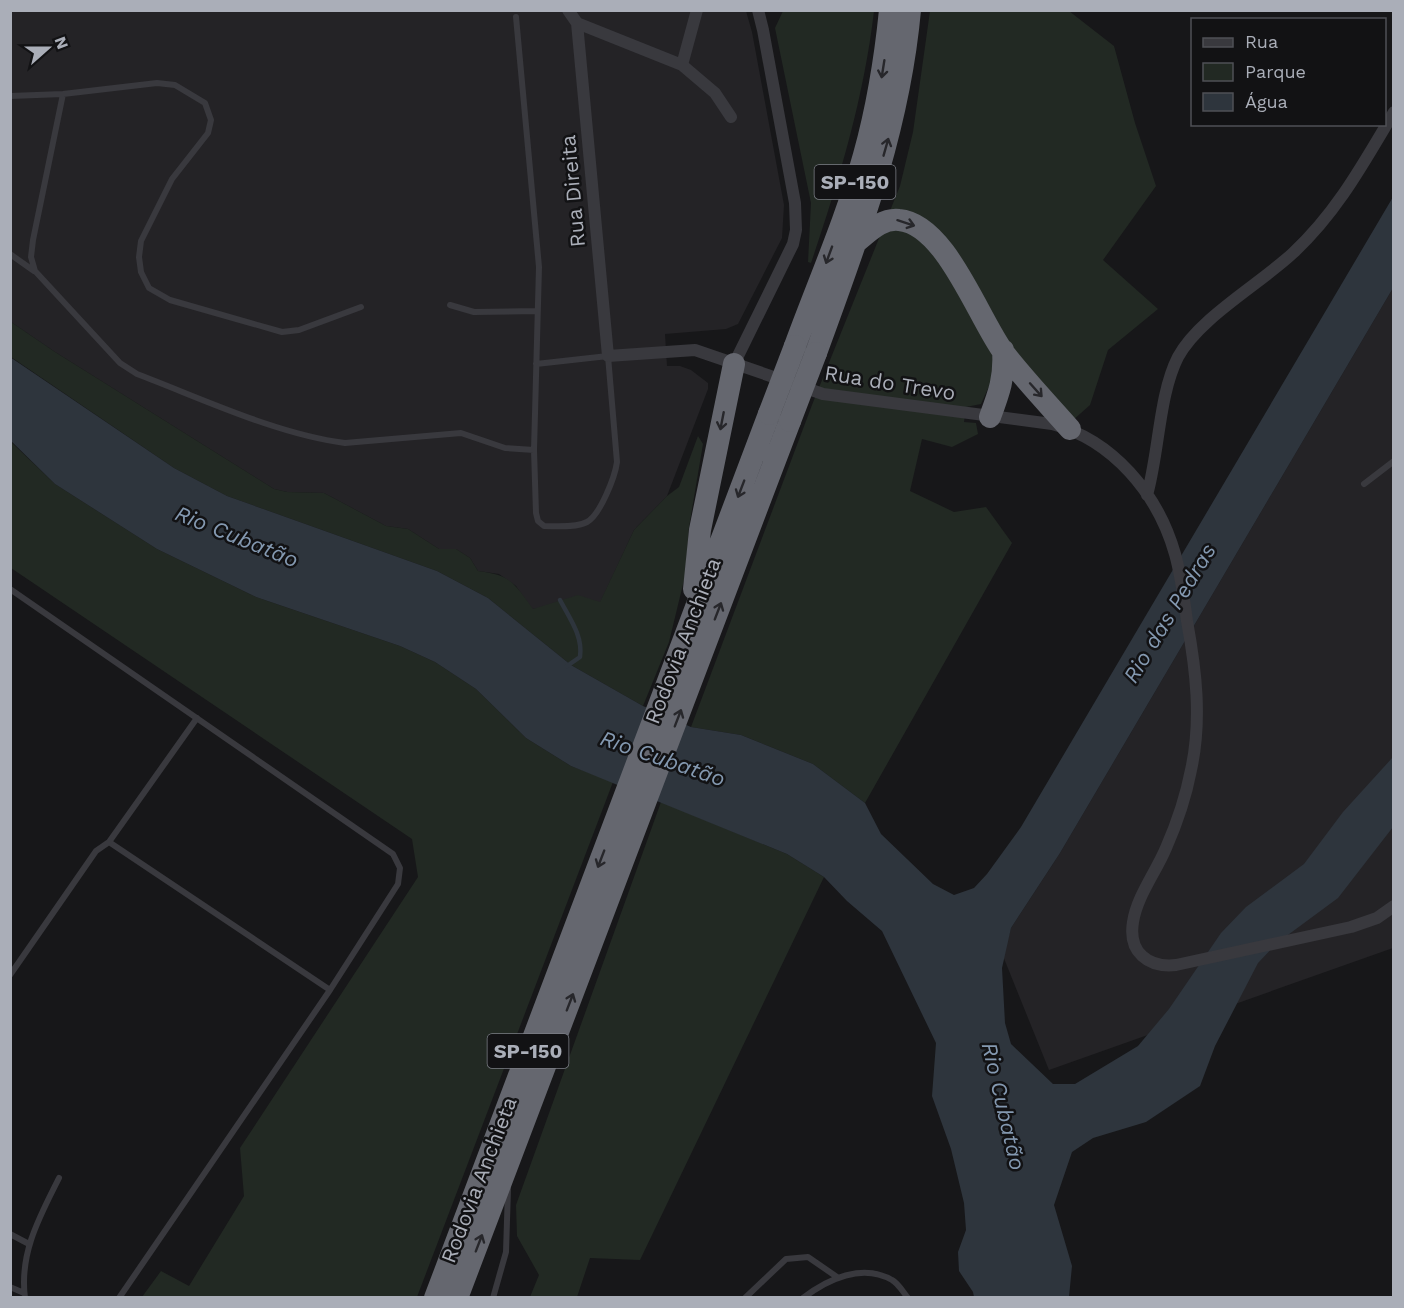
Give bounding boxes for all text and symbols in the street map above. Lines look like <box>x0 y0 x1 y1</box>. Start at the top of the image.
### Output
north arrow <box>18 18 78 78</box>
legend <box>1191 18 1386 126</box>
text: Rua <box>1245 31 1278 52</box>
text: N <box>51 34 73 52</box>
one-way arrow <box>877 58 888 78</box>
text: Parque <box>1245 61 1306 82</box>
text: Água <box>1245 91 1288 112</box>
street label: Rua Direita <box>555 134 590 248</box>
one-way arrow <box>881 138 892 157</box>
road number: SP-150 <box>814 165 896 199</box>
one-way arrow <box>896 219 915 230</box>
one-way arrow <box>822 246 833 264</box>
street label: Rua do Trevo <box>823 360 957 405</box>
one-way arrow <box>1029 383 1043 398</box>
one-way arrow <box>716 410 727 430</box>
one-way arrow <box>734 479 745 498</box>
water label: Rio Cubatão <box>172 500 302 573</box>
water label: Rio das Pedras <box>1118 539 1221 687</box>
street label: Rodovia Anchieta <box>639 554 726 727</box>
one-way arrow <box>714 602 725 621</box>
one-way arrow <box>673 709 684 728</box>
water label: Rio Cubatão <box>597 725 729 792</box>
one-way arrow <box>594 849 605 868</box>
one-way arrow <box>566 993 577 1012</box>
road number: SP-150 <box>488 1034 568 1068</box>
water label: Rio Cubatão <box>977 1040 1030 1173</box>
street label: Rodovia Anchieta <box>435 1093 522 1266</box>
one-way arrow <box>474 1234 485 1253</box>

